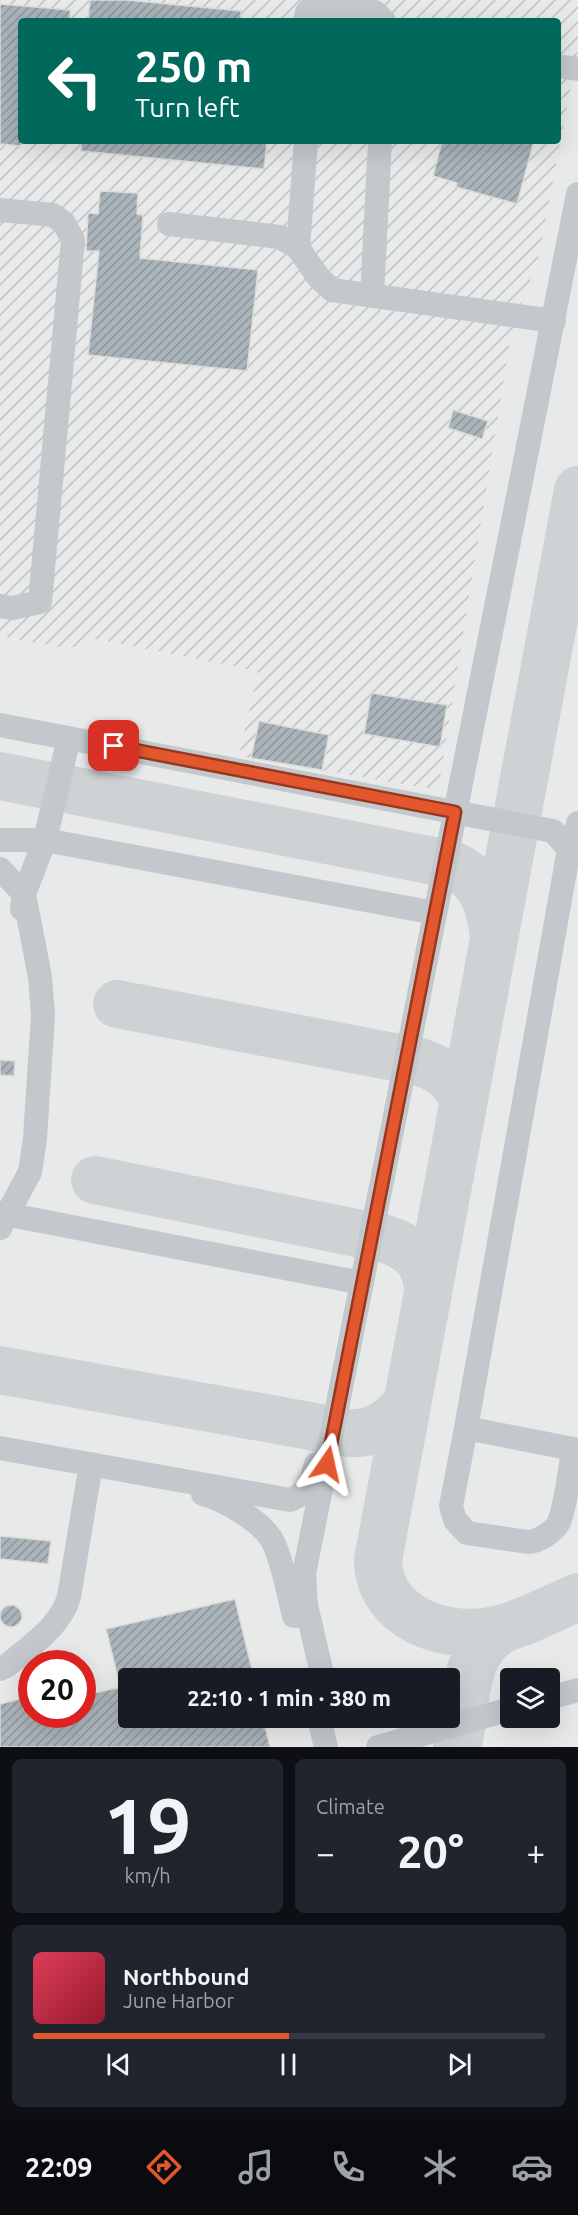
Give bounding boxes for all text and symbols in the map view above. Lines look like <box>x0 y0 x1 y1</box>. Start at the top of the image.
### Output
icon: left <box>36 42 114 120</box>
text: 250 m <box>135 43 252 90</box>
text: Turn left <box>135 92 239 122</box>
pin <box>88 720 139 771</box>
icon: arrive <box>97 729 130 762</box>
position arrow <box>295 1432 359 1496</box>
speed limit sign: 20 <box>18 1650 96 1728</box>
map controls <box>500 1668 560 1728</box>
button: layers <box>500 1668 560 1728</box>
text: 22:10 · 1 min · 380 m <box>187 1685 391 1710</box>
text: 19 <box>104 1781 191 1869</box>
text: Climate <box>316 1795 385 1818</box>
text: 20° <box>397 1826 464 1877</box>
text: − <box>316 1834 335 1871</box>
text: + <box>526 1834 545 1871</box>
text: km/h <box>124 1864 171 1887</box>
text: Northbound <box>123 1964 249 1989</box>
text: June Harbor <box>123 1989 234 2012</box>
icon: previous <box>102 2048 135 2081</box>
icon: pause <box>272 2048 305 2081</box>
icon: next <box>443 2048 476 2081</box>
icon: directions <box>143 2146 185 2188</box>
icon: music <box>235 2146 277 2188</box>
icon: phone <box>327 2146 369 2188</box>
icon: climate <box>419 2146 461 2188</box>
icon: car <box>511 2146 553 2188</box>
text: 22:09 <box>25 2152 93 2182</box>

